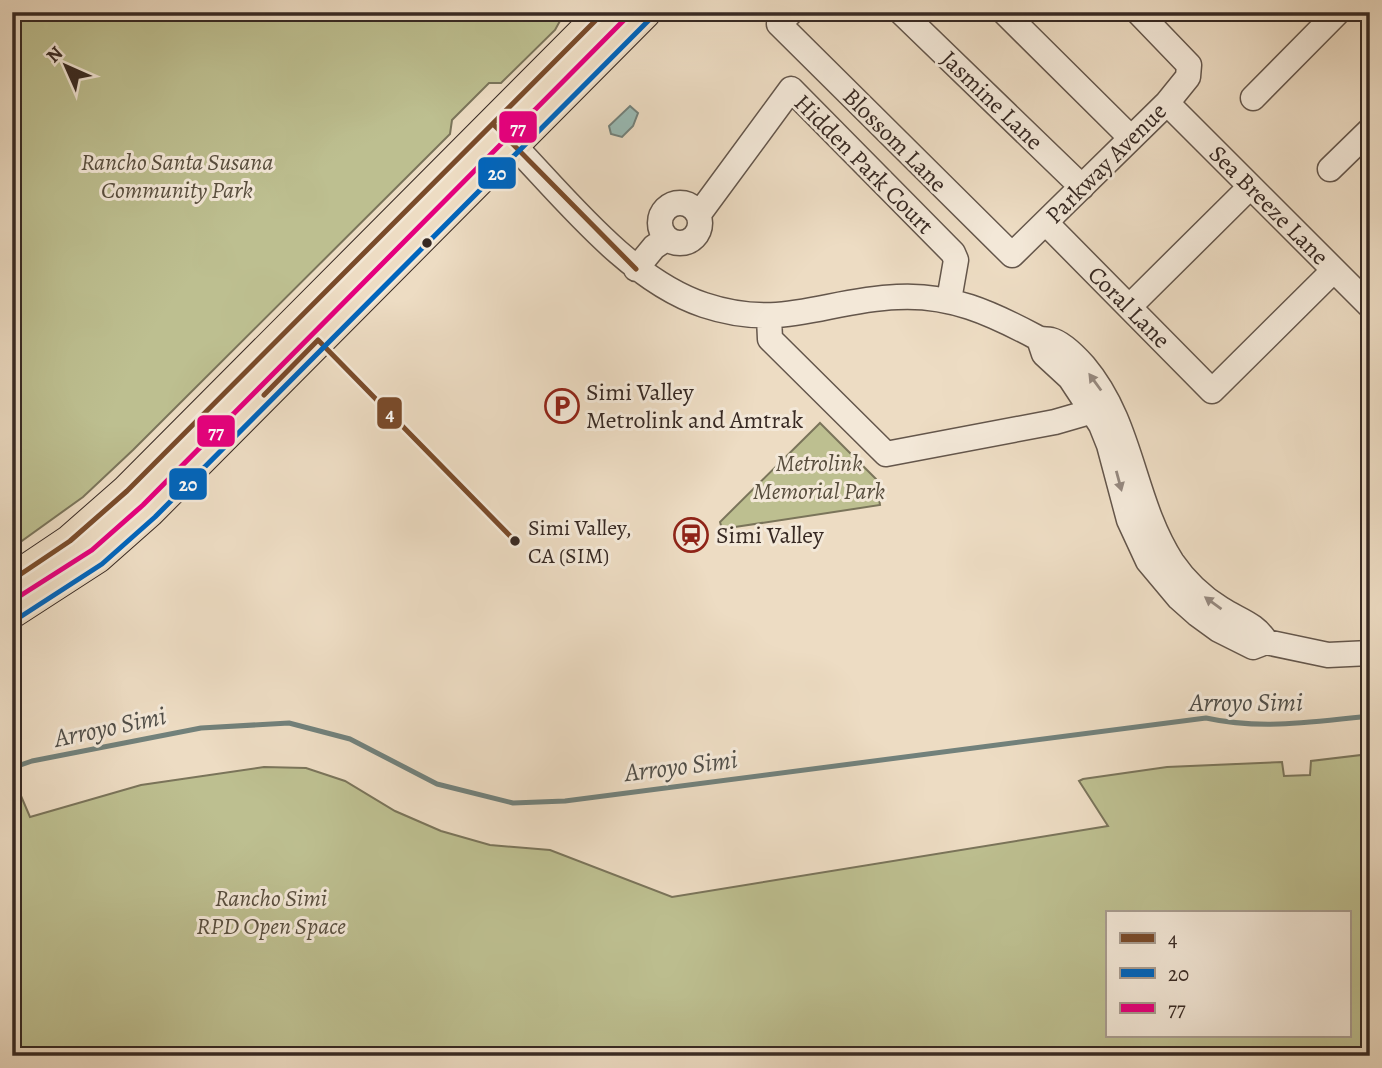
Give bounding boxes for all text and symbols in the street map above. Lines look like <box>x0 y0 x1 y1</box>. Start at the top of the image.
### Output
north arrow <box>32 32 102 102</box>
text: N <box>41 40 69 69</box>
street label: Jasmine Lane <box>934 43 1050 157</box>
street label: Blossom Lane <box>836 81 954 199</box>
street label: Hidden Park Court <box>787 87 941 241</box>
street label: Parkway Avenue <box>1038 95 1174 231</box>
line badge: 77 <box>498 110 538 144</box>
text: 77 <box>510 115 527 141</box>
street label: Sea Breeze Lane <box>1202 138 1336 272</box>
park label: Rancho Santa Susana Community Park <box>81 146 273 206</box>
line badge: 20 <box>477 156 517 190</box>
text: 20 <box>488 161 507 187</box>
unlabelled marker <box>420 236 434 250</box>
street label: Coral Lane <box>1081 259 1177 355</box>
one-way arrow <box>1088 373 1102 391</box>
place label: Simi Valley Metrolink and Amtrak <box>586 376 803 436</box>
parking icon: Simi Valley Metrolink and Amtrak <box>543 387 581 425</box>
line badge: 4 <box>376 396 403 430</box>
text: 4 <box>386 401 395 427</box>
line badge: 77 <box>196 414 236 448</box>
text: 77 <box>208 419 225 445</box>
park label: Metrolink Memorial Park <box>753 447 886 507</box>
line badge: 20 <box>168 467 208 501</box>
one-way arrow <box>1114 471 1124 492</box>
text: 20 <box>179 472 198 498</box>
place label: Simi Valley, CA (SIM) <box>528 513 632 571</box>
station icon: Simi Valley <box>672 516 710 554</box>
place label: Simi Valley <box>716 519 824 551</box>
marker: Simi Valley, CA (SIM) <box>508 534 522 548</box>
one-way arrow <box>1204 596 1222 610</box>
water label: Arroyo Simi <box>1187 685 1303 720</box>
water label: Arroyo Simi <box>49 698 169 756</box>
water label: Arroyo Simi <box>621 742 740 791</box>
park label: Rancho Simi RPD Open Space <box>196 882 346 942</box>
legend <box>1106 911 1350 1036</box>
text: 4 <box>1168 925 1178 953</box>
text: 20 <box>1168 960 1189 988</box>
text: 77 <box>1168 995 1186 1023</box>

